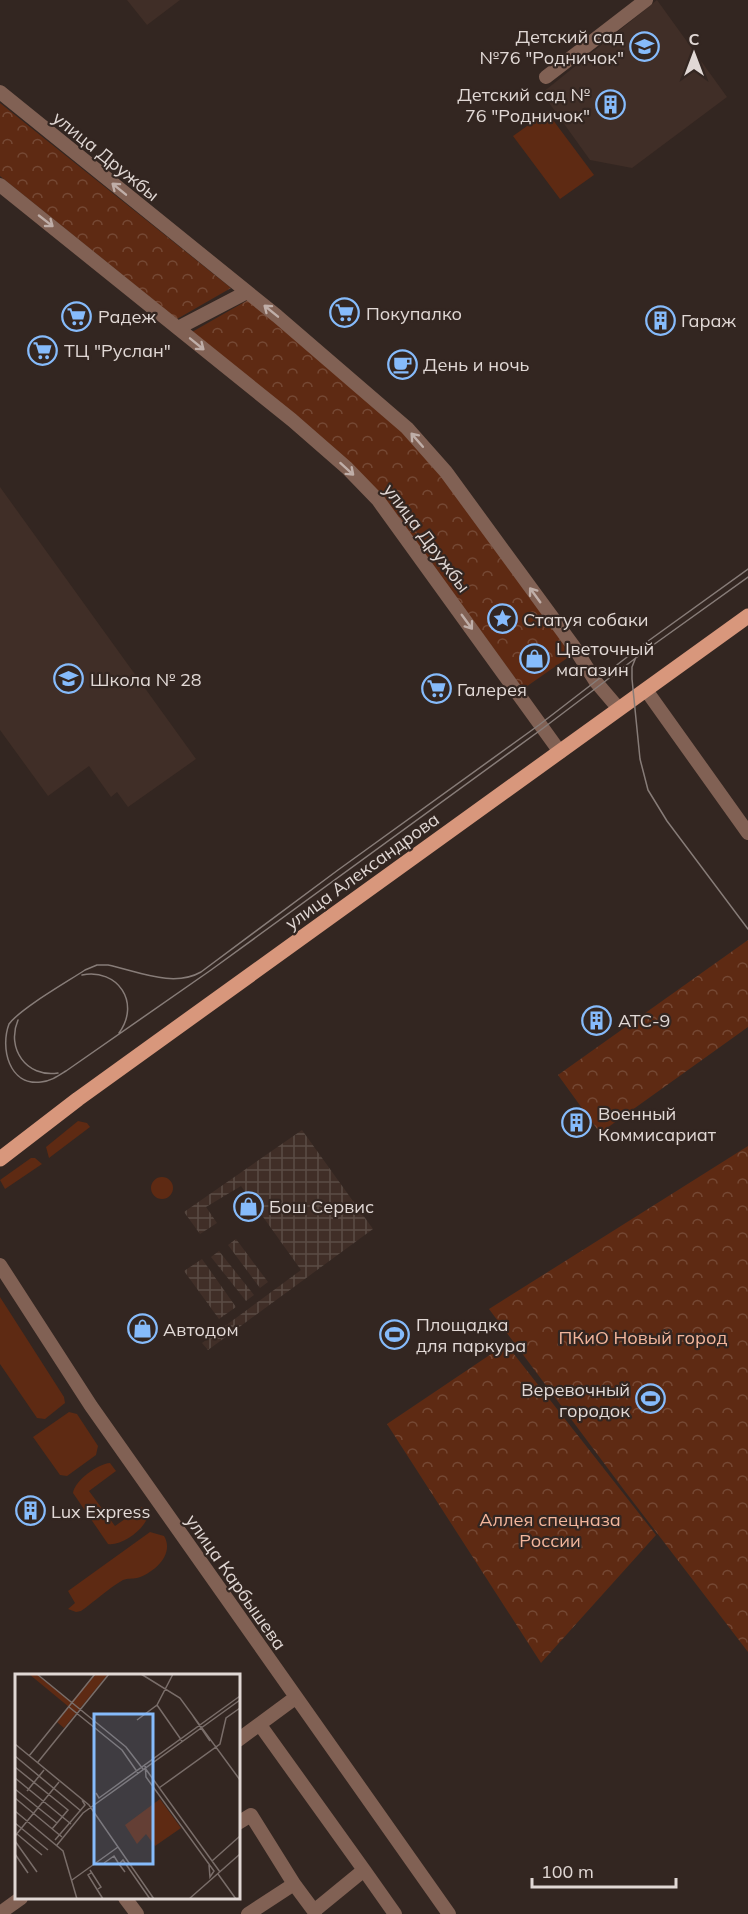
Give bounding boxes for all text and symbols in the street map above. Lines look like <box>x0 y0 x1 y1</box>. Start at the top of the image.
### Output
north arrow <box>664 24 724 84</box>
place label: Детский сад №76 "Родничок" <box>479 25 624 69</box>
text: С <box>689 29 700 49</box>
school or university icon: Детский сад №76 "Родничок" <box>629 30 661 62</box>
place label: Детский сад № 76 "Родничок" <box>457 83 590 127</box>
building icon: Детский сад № 76 "Родничок" <box>595 88 627 120</box>
street label: улица Дружбы <box>48 106 164 206</box>
one-way arrow <box>111 183 127 196</box>
one-way arrow <box>38 214 54 227</box>
supermarket icon: Покупалко <box>329 297 361 329</box>
supermarket icon: Радеж <box>61 300 93 332</box>
place label: Покупалко <box>366 302 462 325</box>
building icon: Гараж <box>644 304 676 336</box>
place label: Радеж <box>98 305 156 328</box>
one-way arrow <box>263 305 279 318</box>
place label: Гараж <box>681 309 737 332</box>
supermarket icon: ТЦ "Руслан" <box>27 334 59 366</box>
one-way arrow <box>189 337 204 351</box>
place label: ТЦ "Руслан" <box>64 339 171 362</box>
cafe icon: День и ночь <box>386 348 418 380</box>
place label: День и ночь <box>423 353 530 376</box>
one-way arrow <box>410 433 424 448</box>
one-way arrow <box>339 462 354 476</box>
street label: улица Дружбы <box>379 479 475 597</box>
one-way arrow <box>529 587 542 603</box>
place icon: Статуя собаки <box>486 603 518 635</box>
place label: Статуя собаки <box>523 608 648 631</box>
one-way arrow <box>461 613 473 629</box>
place label: Цветочный магазин <box>556 637 654 681</box>
shop icon: Цветочный магазин <box>519 642 551 674</box>
school or university icon: Школа № 28 <box>53 663 85 695</box>
place label: Школа № 28 <box>90 668 202 691</box>
supermarket icon: Галерея <box>420 673 452 705</box>
place label: Галерея <box>457 678 527 701</box>
street label: улица Александрова <box>280 807 444 935</box>
building icon: АТС-9 <box>581 1004 613 1036</box>
place label: АТС-9 <box>618 1009 670 1032</box>
place label: Военный Коммисариат <box>598 1102 717 1146</box>
building icon: Военный Коммисариат <box>561 1107 593 1139</box>
shop icon: Бош Сервис <box>232 1190 264 1222</box>
place label: Бош Сервис <box>269 1195 374 1218</box>
shop icon: Автодом <box>126 1313 158 1345</box>
place label: Площадка для паркура <box>416 1313 526 1357</box>
place label: Автодом <box>163 1318 239 1341</box>
sports icon: Площадка для паркура <box>379 1318 411 1350</box>
park label: ПКиО Новый город <box>559 1326 727 1349</box>
place label: Веревочный городок <box>521 1378 630 1422</box>
sports icon: Веревочный городок <box>635 1383 667 1415</box>
building icon: Lux Express <box>14 1495 46 1527</box>
place label: Lux Express <box>51 1500 150 1523</box>
park label: Аллея спецназа России <box>479 1508 621 1552</box>
street label: улица Карбышева <box>181 1510 291 1654</box>
inset map <box>15 1674 240 1899</box>
scale bar <box>532 1851 676 1889</box>
text: 100 m <box>541 1860 594 1883</box>

